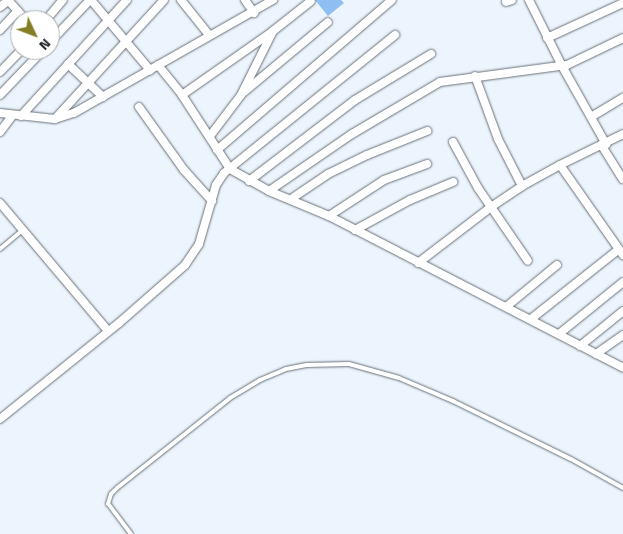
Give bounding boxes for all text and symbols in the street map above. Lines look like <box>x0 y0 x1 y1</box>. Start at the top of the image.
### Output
north arrow <box>10 10 60 60</box>
text: N <box>35 34 57 56</box>

